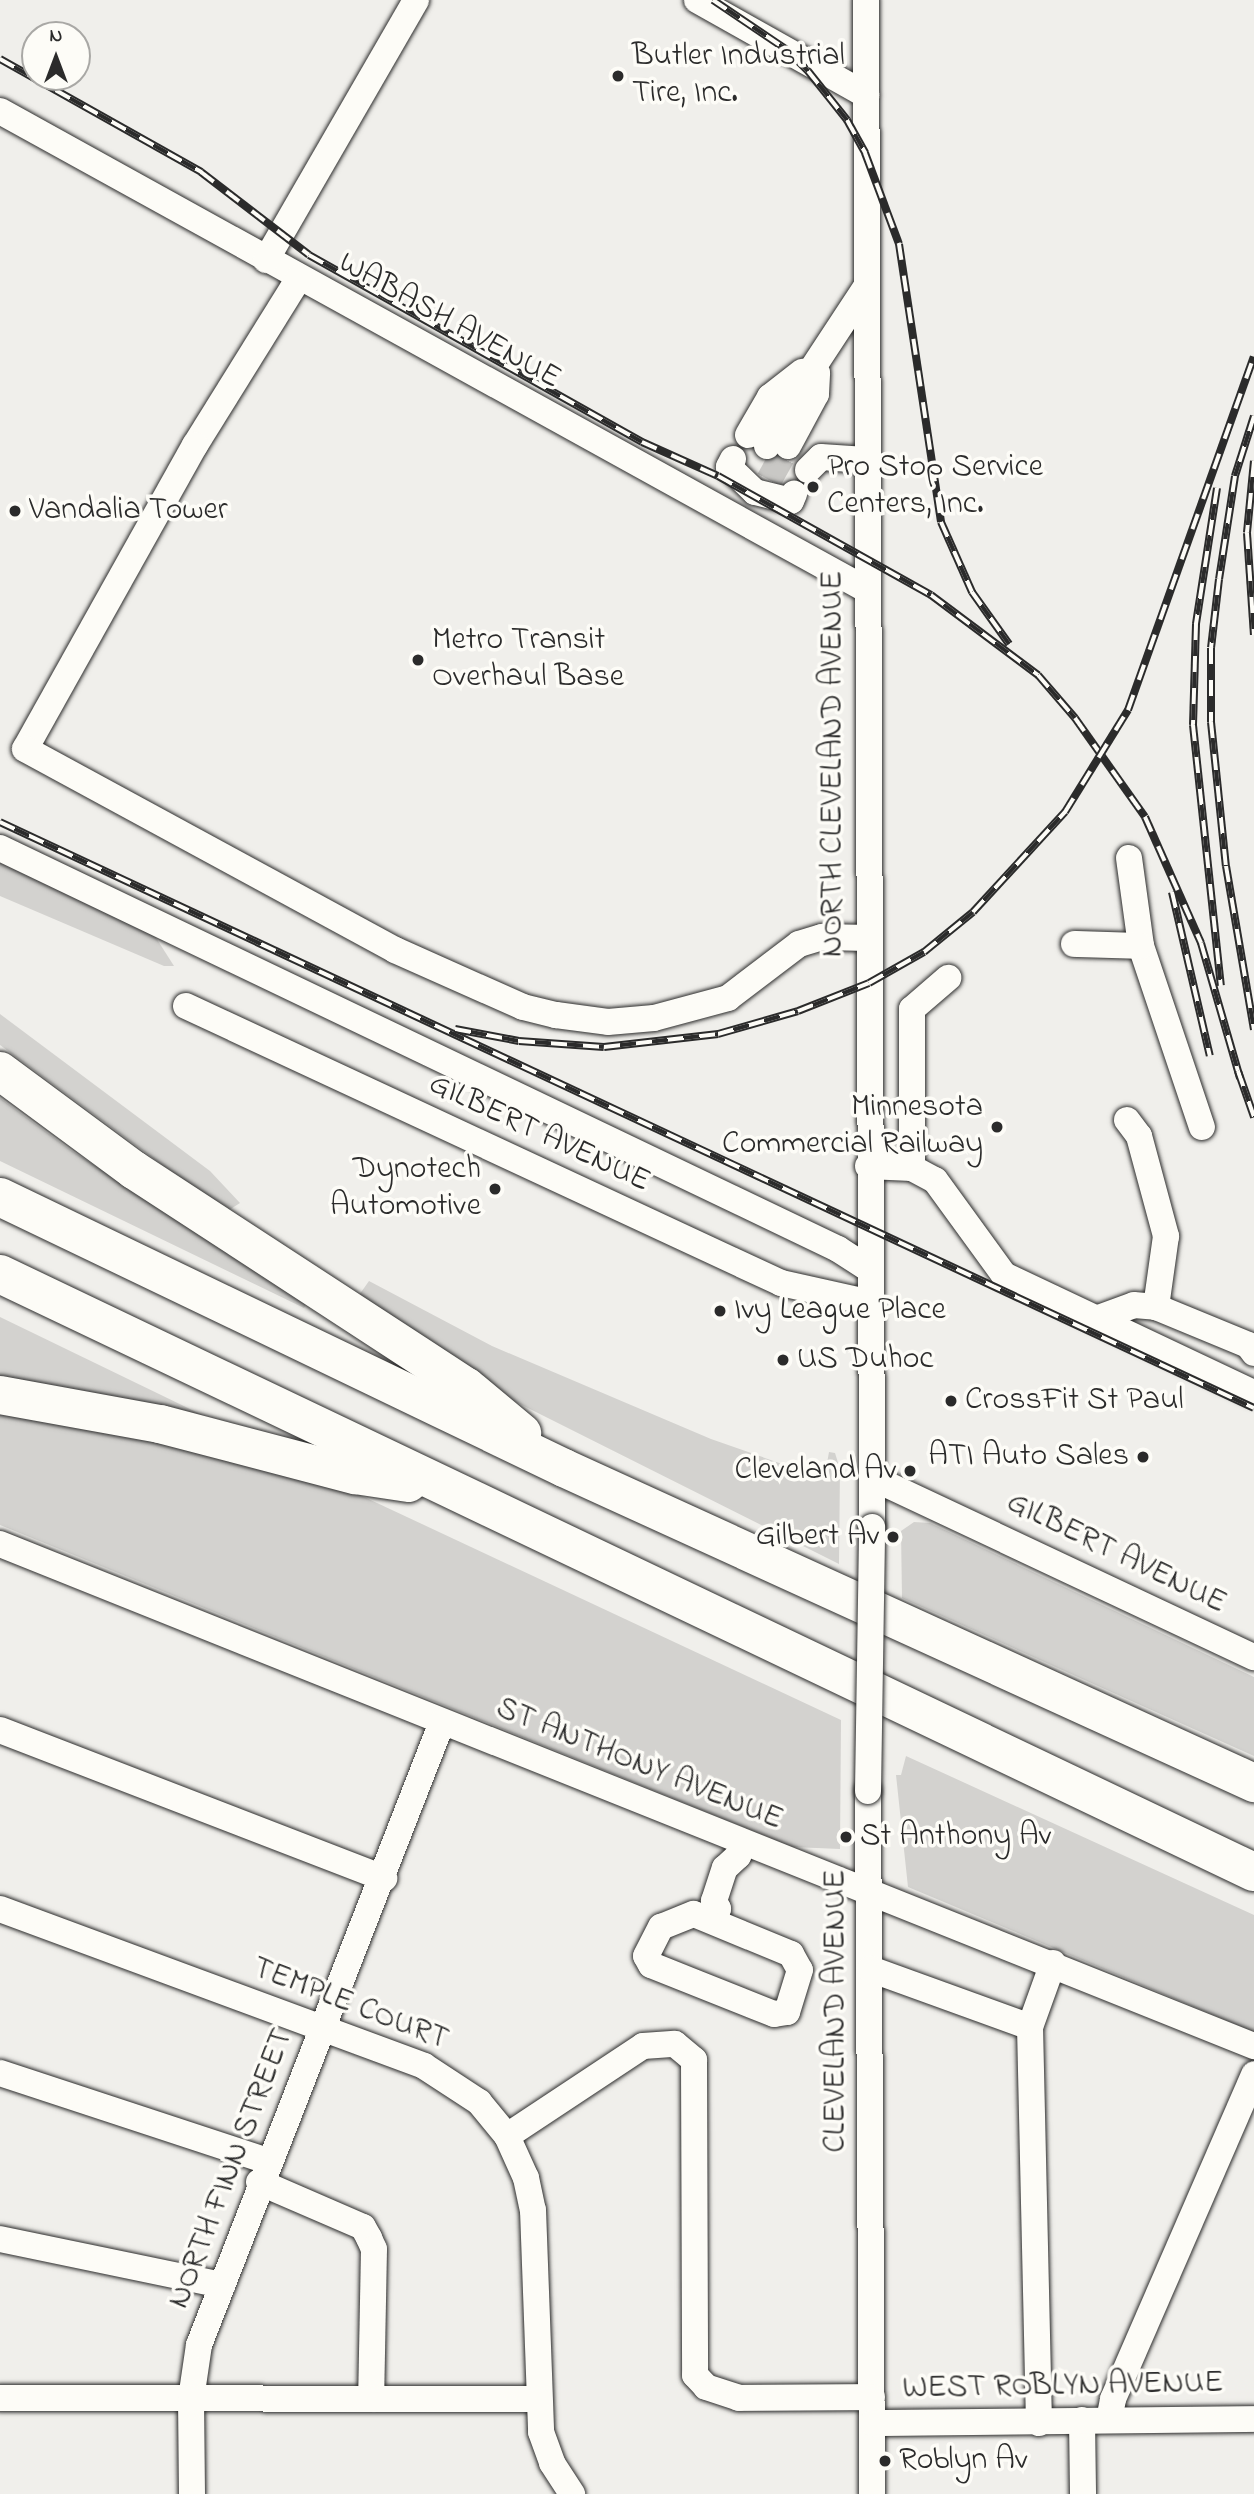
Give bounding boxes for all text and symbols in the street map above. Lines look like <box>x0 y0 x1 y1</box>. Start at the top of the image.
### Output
north arrow <box>21 21 91 91</box>
text: N <box>50 23 62 50</box>
place label: Butler Industrial Tire, Inc. <box>632 39 845 114</box>
marker: Butler Industrial Tire, Inc. <box>610 68 626 84</box>
street label: WABASH AVENUE <box>331 245 567 399</box>
place label: Pro Stop Service Centers, Inc. <box>827 450 1043 525</box>
marker: Pro Stop Service Centers, Inc. <box>805 479 821 495</box>
place label: Vandalia Tower <box>29 492 228 530</box>
marker: Vandalia Tower <box>7 503 23 519</box>
street label: NORTH CLEVELAND AVENUE <box>815 571 853 957</box>
place label: Metro Transit Overhaul Base <box>432 623 624 698</box>
marker: Metro Transit Overhaul Base <box>410 652 426 668</box>
street label: GILBERT AVENUE <box>422 1066 656 1202</box>
place label: Minnesota Commercial Railway <box>722 1090 983 1165</box>
marker: Minnesota Commercial Railway <box>989 1119 1005 1135</box>
place label: Dynotech Automotive <box>330 1152 481 1227</box>
marker: Dynotech Automotive <box>487 1181 503 1197</box>
place label: Ivy League Place <box>734 1292 946 1330</box>
marker: Ivy League Place <box>712 1303 728 1319</box>
place label: US Duhoc <box>797 1341 934 1379</box>
marker: US Duhoc <box>775 1352 791 1368</box>
place label: CrossFit St Paul <box>965 1382 1184 1420</box>
marker: CrossFit St Paul <box>943 1393 959 1409</box>
place label: ATI Auto Sales <box>928 1438 1129 1476</box>
marker: ATI Auto Sales <box>1135 1449 1151 1465</box>
place label: Cleveland Av <box>735 1452 896 1490</box>
marker: Cleveland Av <box>902 1463 918 1479</box>
street label: GILBERT AVENUE <box>1000 1484 1232 1624</box>
place label: Gilbert Av <box>756 1518 879 1556</box>
marker: Gilbert Av <box>885 1529 901 1545</box>
street label: ST ANTHONY AVENUE <box>490 1690 788 1840</box>
place label: St Anthony Av <box>860 1818 1051 1856</box>
marker: St Anthony Av <box>838 1829 854 1845</box>
street label: CLEVELAND AVENUE <box>818 1869 856 2153</box>
street label: TEMPLE COURT <box>247 1950 453 2060</box>
street label: NORTH FINN STREET <box>161 2024 303 2314</box>
street label: WEST ROBLYN AVENUE <box>902 2365 1224 2409</box>
place label: Roblyn Av <box>899 2442 1027 2480</box>
marker: Roblyn Av <box>877 2453 893 2469</box>

